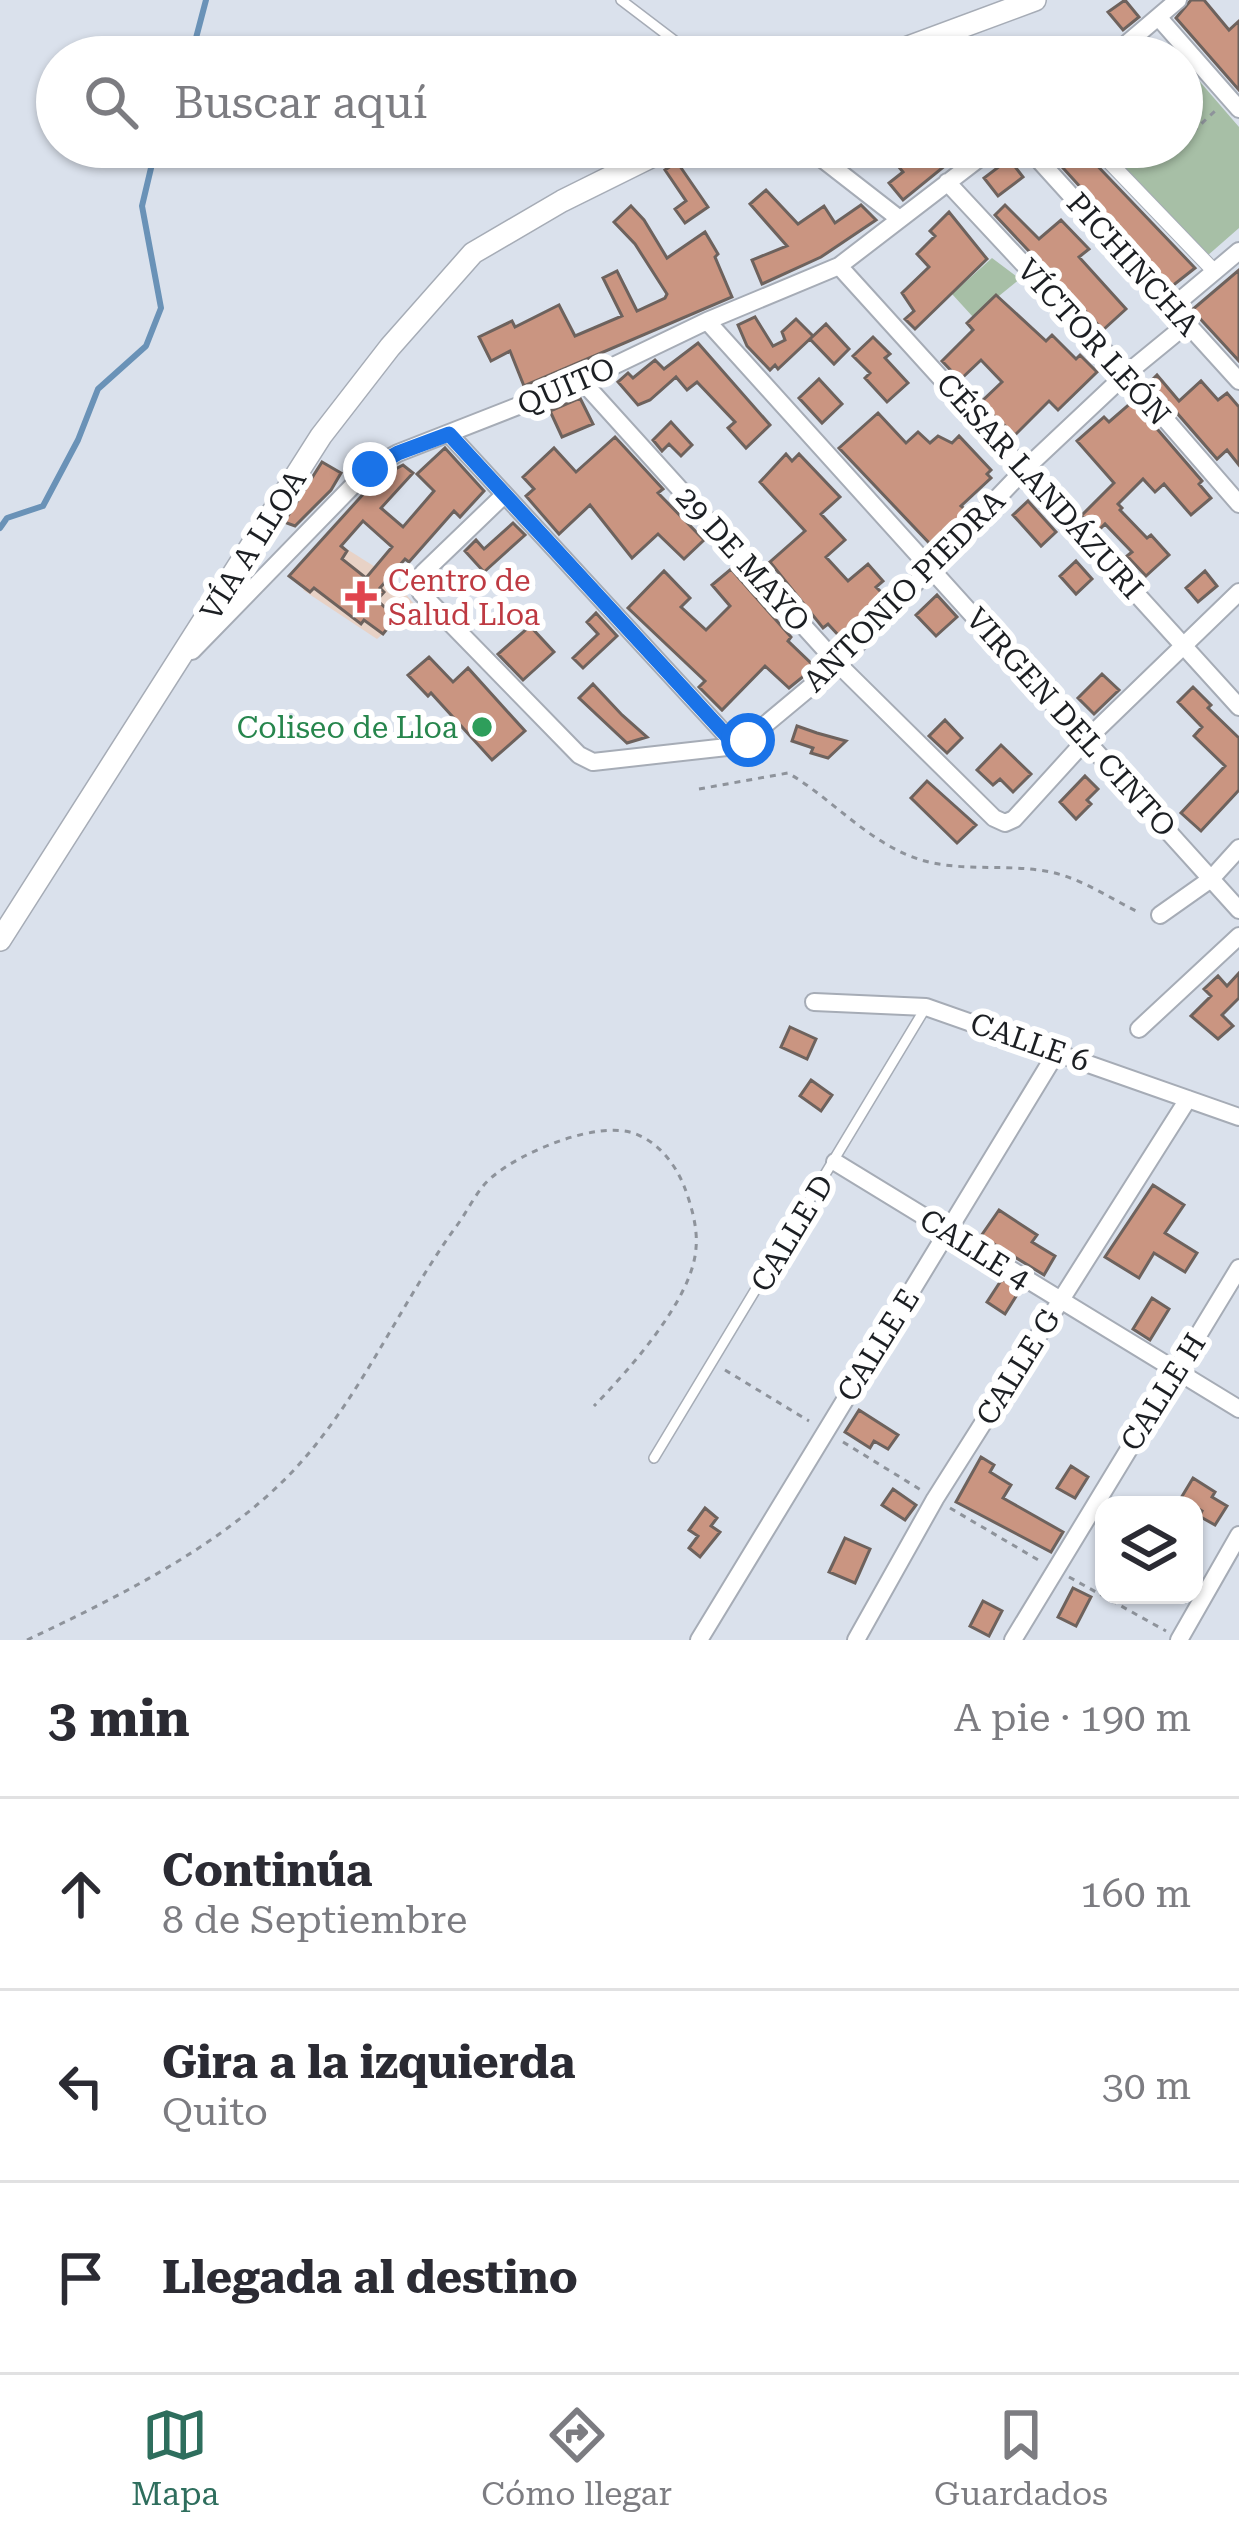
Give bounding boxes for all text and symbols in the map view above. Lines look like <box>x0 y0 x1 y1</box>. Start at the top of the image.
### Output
search box <box>36 36 1203 168</box>
icon: search <box>78 69 144 135</box>
text: Buscar aquí <box>174 76 427 129</box>
street label: PICHINCHA <box>1060 186 1206 342</box>
street label: VÍCTOR LEÓN <box>1010 251 1178 432</box>
street label: QUITO <box>512 350 620 422</box>
street label: CÉSAR LANDÁZURI <box>930 366 1151 606</box>
route end <box>343 442 397 496</box>
street label: VÍA A LLOA <box>192 463 313 627</box>
street label: 29 DE MAYO <box>669 480 817 638</box>
street label: ANTONIO PIEDRA <box>796 483 1012 699</box>
place label: Centro de Salud Lloa <box>388 563 540 632</box>
marker: Centro de Salud Lloa <box>345 581 377 613</box>
street label: VIRGEN DEL CINTO <box>959 600 1183 844</box>
place label: Coliseo de Lloa <box>237 710 458 745</box>
route start <box>721 713 775 767</box>
marker: Coliseo de Lloa <box>469 714 495 740</box>
street label: CALLE 6 <box>966 1005 1094 1079</box>
street label: CALLE D <box>744 1168 840 1298</box>
street label: CALLE 4 <box>913 1202 1037 1297</box>
street label: CALLE E <box>830 1282 926 1408</box>
street label: CALLE G <box>969 1303 1067 1431</box>
street label: CALLE H <box>1113 1327 1213 1457</box>
map controls <box>1095 1496 1203 1604</box>
button: layers <box>1095 1496 1203 1604</box>
text: 3 min <box>48 1689 190 1748</box>
text: A pie · 190 m <box>954 1695 1191 1741</box>
text: Continúa <box>162 1844 373 1897</box>
icon: ahead <box>48 1861 114 1927</box>
text: 160 m <box>1080 1871 1191 1917</box>
text: 8 de Septiembre <box>162 1897 467 1943</box>
text: Gira a la izquierda <box>162 2036 575 2089</box>
icon: left <box>48 2053 114 2119</box>
text: 30 m <box>1102 2063 1191 2109</box>
text: Quito <box>162 2089 268 2135</box>
icon: arrive <box>48 2245 114 2311</box>
text: Llegada al destino <box>162 2251 578 2304</box>
tab: Mapa <box>131 2402 219 2513</box>
tab: Cómo llegar <box>481 2402 672 2513</box>
tab: Guardados <box>934 2402 1108 2513</box>

